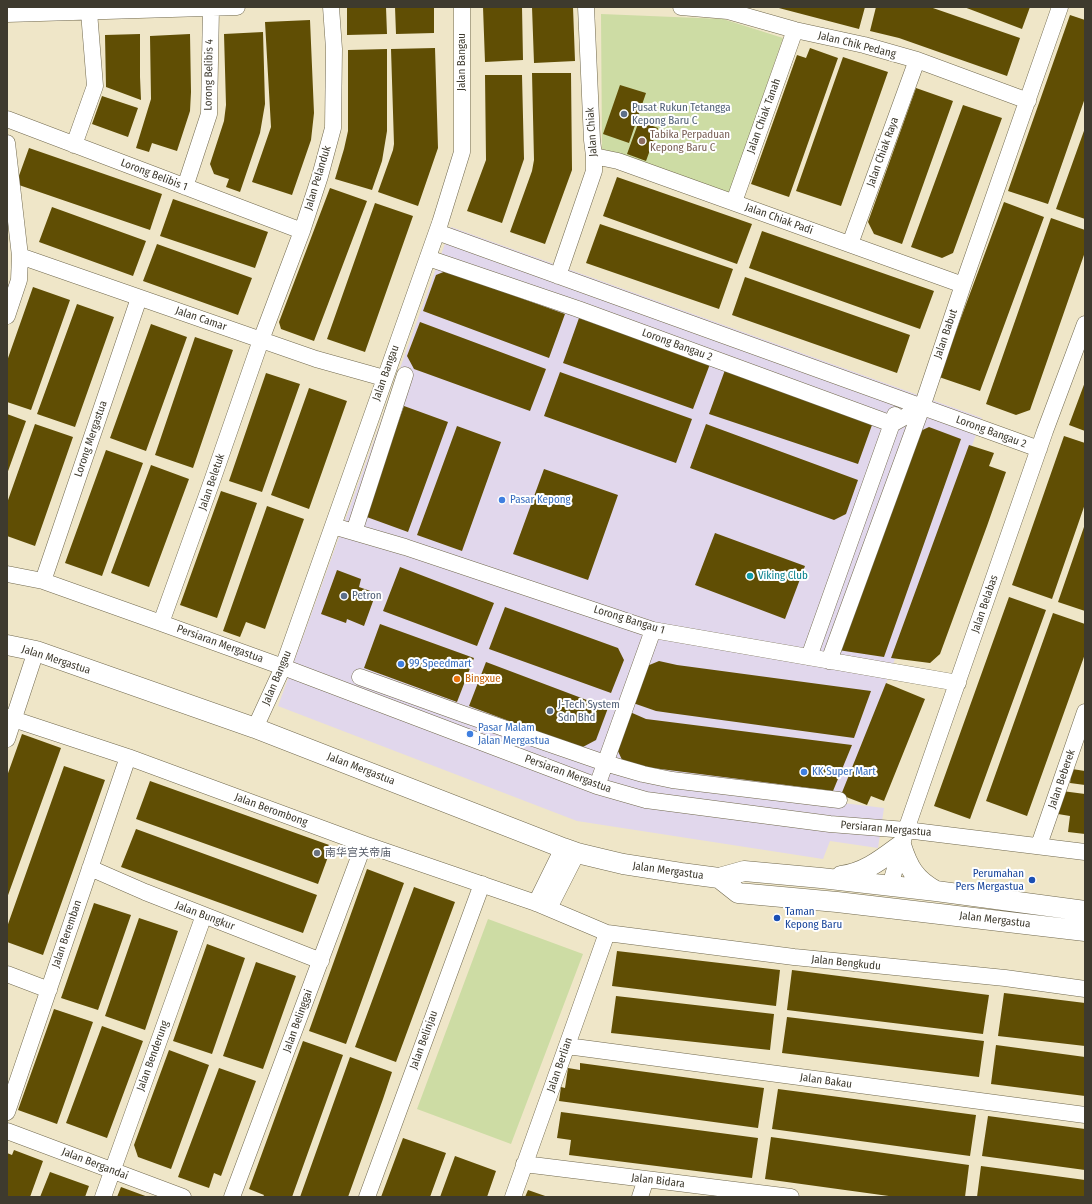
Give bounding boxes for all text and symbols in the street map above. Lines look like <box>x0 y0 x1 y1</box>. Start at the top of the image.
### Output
street label: Jalan Chik Pedang <box>817 29 897 61</box>
street label: Jalan Bangau <box>455 33 469 91</box>
street label: Lorong Belibis 4 <box>202 39 216 111</box>
street label: Jalan Chiak Tanah <box>744 77 784 155</box>
place label: Pusat Rukun Tetangga Kepong Baru C <box>632 101 731 127</box>
street label: Jalan Chiak <box>584 107 600 157</box>
marker: Pusat Rukun Tetangga Kepong Baru C <box>619 109 629 119</box>
street label: Jalan Chiak Raya <box>864 115 902 189</box>
place label: Tabika Perpaduan Kepong Baru C <box>650 128 730 154</box>
marker: Tabika Perpaduan Kepong Baru C <box>637 136 647 146</box>
street label: Jalan Pelanduk <box>302 144 334 212</box>
street label: Lorong Belibis 1 <box>119 156 189 194</box>
street label: Jalan Chiak Padi <box>743 201 815 237</box>
street label: Jalan Camar <box>174 304 228 334</box>
street label: Jalan Babut <box>931 307 961 361</box>
street label: Lorong Bangau 2 <box>640 326 714 364</box>
street label: Jalan Bangau <box>370 343 402 403</box>
street label: Lorong Mergastua <box>72 399 110 479</box>
street label: Lorong Bangau 2 <box>954 413 1028 451</box>
street label: Jalan Beletuk <box>196 452 228 512</box>
place label: Pasar Kepong <box>510 493 571 507</box>
marker: Pasar Kepong <box>497 495 507 505</box>
place label: Viking Club <box>758 569 808 583</box>
marker: Viking Club <box>745 571 755 581</box>
street label: Jalan Belabas <box>969 573 1001 635</box>
place label: Petron <box>352 589 382 603</box>
marker: Petron <box>339 591 349 601</box>
street label: Lorong Bangau 1 <box>592 603 666 637</box>
street label: Persiaran Mergastua <box>175 622 265 666</box>
street label: Jalan Mergastua <box>20 643 92 677</box>
street label: Jalan Bangau <box>260 649 294 707</box>
place label: 99 Speedmart <box>409 657 472 671</box>
marker: 99 Speedmart <box>396 659 406 669</box>
place label: Bingxue <box>465 672 501 686</box>
marker: Bingxue <box>452 674 462 684</box>
place label: J-Tech System Sdn Bhd <box>558 698 620 724</box>
marker: J-Tech System Sdn Bhd <box>545 706 555 716</box>
place label: Pasar Malam Jalan Mergastua <box>478 721 550 747</box>
marker: Pasar Malam Jalan Mergastua <box>465 729 475 739</box>
street label: Jalan Beberek <box>1046 748 1078 810</box>
street label: Jalan Mergastua <box>325 750 397 788</box>
street label: Persiaran Mergastua <box>523 752 613 796</box>
place label: KK Super Mart <box>812 765 876 779</box>
marker: KK Super Mart <box>799 767 809 777</box>
street label: Jalan Berombong <box>233 791 309 829</box>
street label: Persiaran Mergastua <box>840 818 932 840</box>
place label: 南华宫关帝庙 <box>325 846 391 860</box>
marker: 南华宫关帝庙 <box>312 848 322 858</box>
street label: Jalan Mergastua <box>632 859 704 883</box>
place label: Perumahan Pers Mergastua <box>956 867 1024 893</box>
marker: Perumahan Pers Mergastua <box>1027 875 1037 885</box>
street label: Jalan Beremban <box>49 898 85 970</box>
street label: Jalan Bungkur <box>174 899 236 933</box>
place label: Taman Kepong Baru <box>785 905 842 931</box>
street label: Jalan Mergastua <box>959 909 1031 931</box>
marker: Taman Kepong Baru <box>772 913 782 923</box>
street label: Jalan Bengkudu <box>811 953 881 973</box>
street label: Jalan Belinggai <box>280 988 316 1054</box>
street label: Jalan Belinjau <box>407 1009 441 1071</box>
street label: Jalan Benderung <box>134 1019 172 1093</box>
street label: Jalan Berlian <box>544 1036 576 1094</box>
street label: Jalan Bakau <box>799 1071 853 1091</box>
street label: Jalan Bergandai <box>60 1145 130 1183</box>
street label: Jalan Bidara <box>630 1171 686 1191</box>

